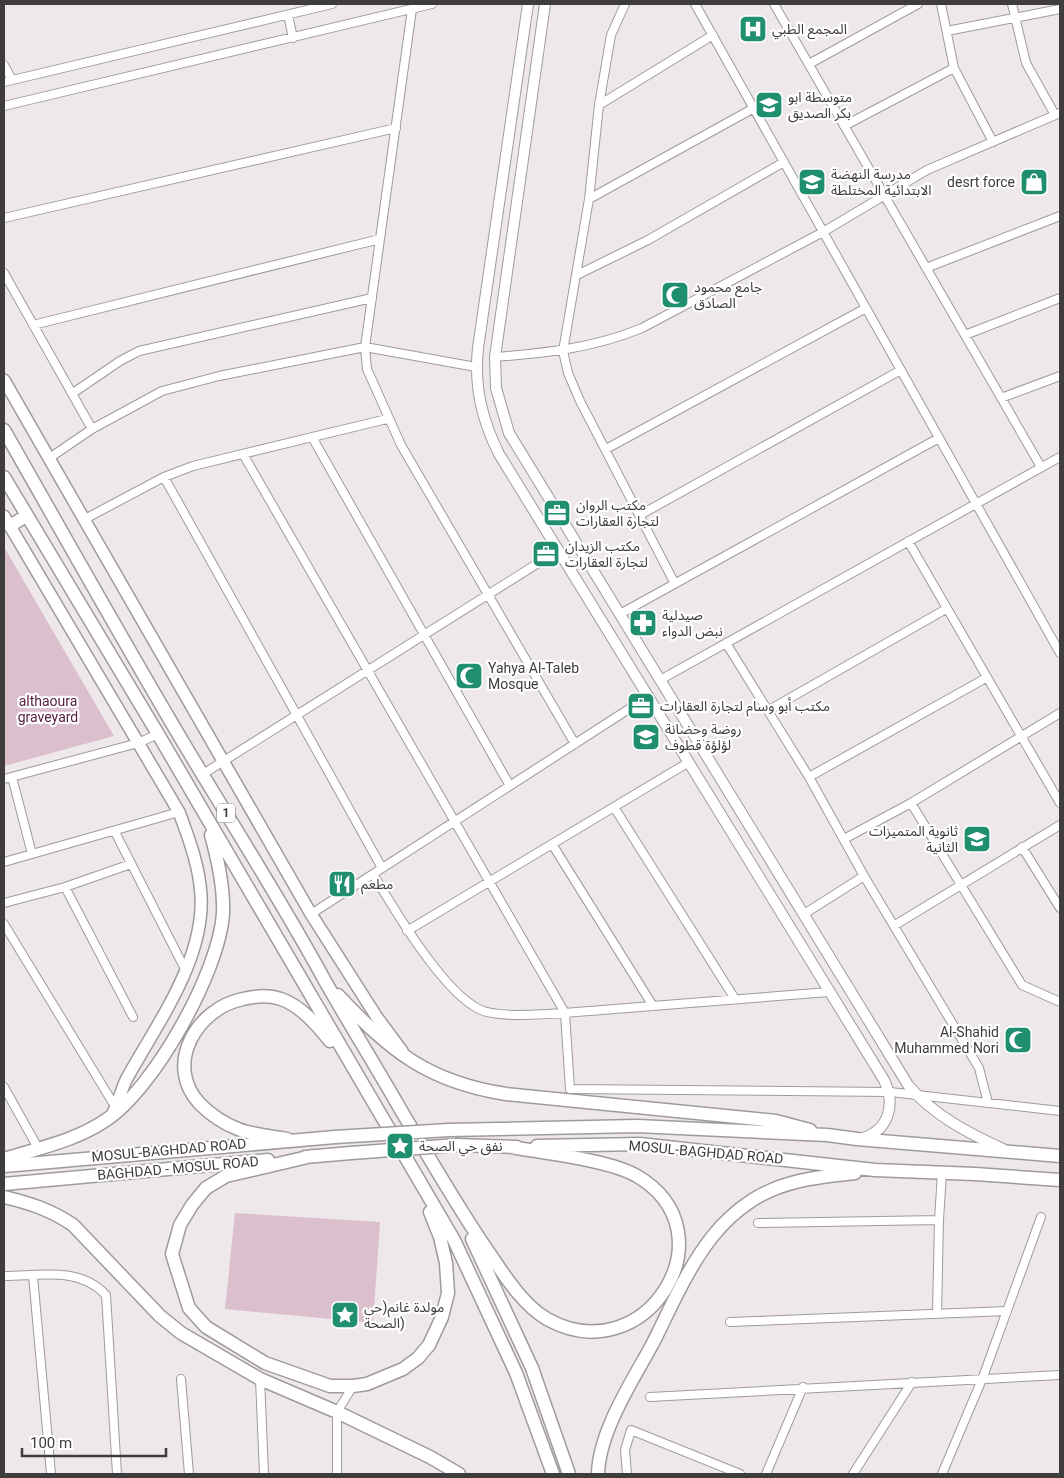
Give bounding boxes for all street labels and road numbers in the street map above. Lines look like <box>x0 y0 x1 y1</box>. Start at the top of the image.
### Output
road number: 1 <box>217 804 235 822</box>
street label: MOSUL-BAGHDAD ROAD <box>91 1135 247 1165</box>
street label: MOSUL-BAGHDAD ROAD <box>628 1137 784 1167</box>
street label: BAGHDAD - MOSUL ROAD <box>97 1153 259 1183</box>

